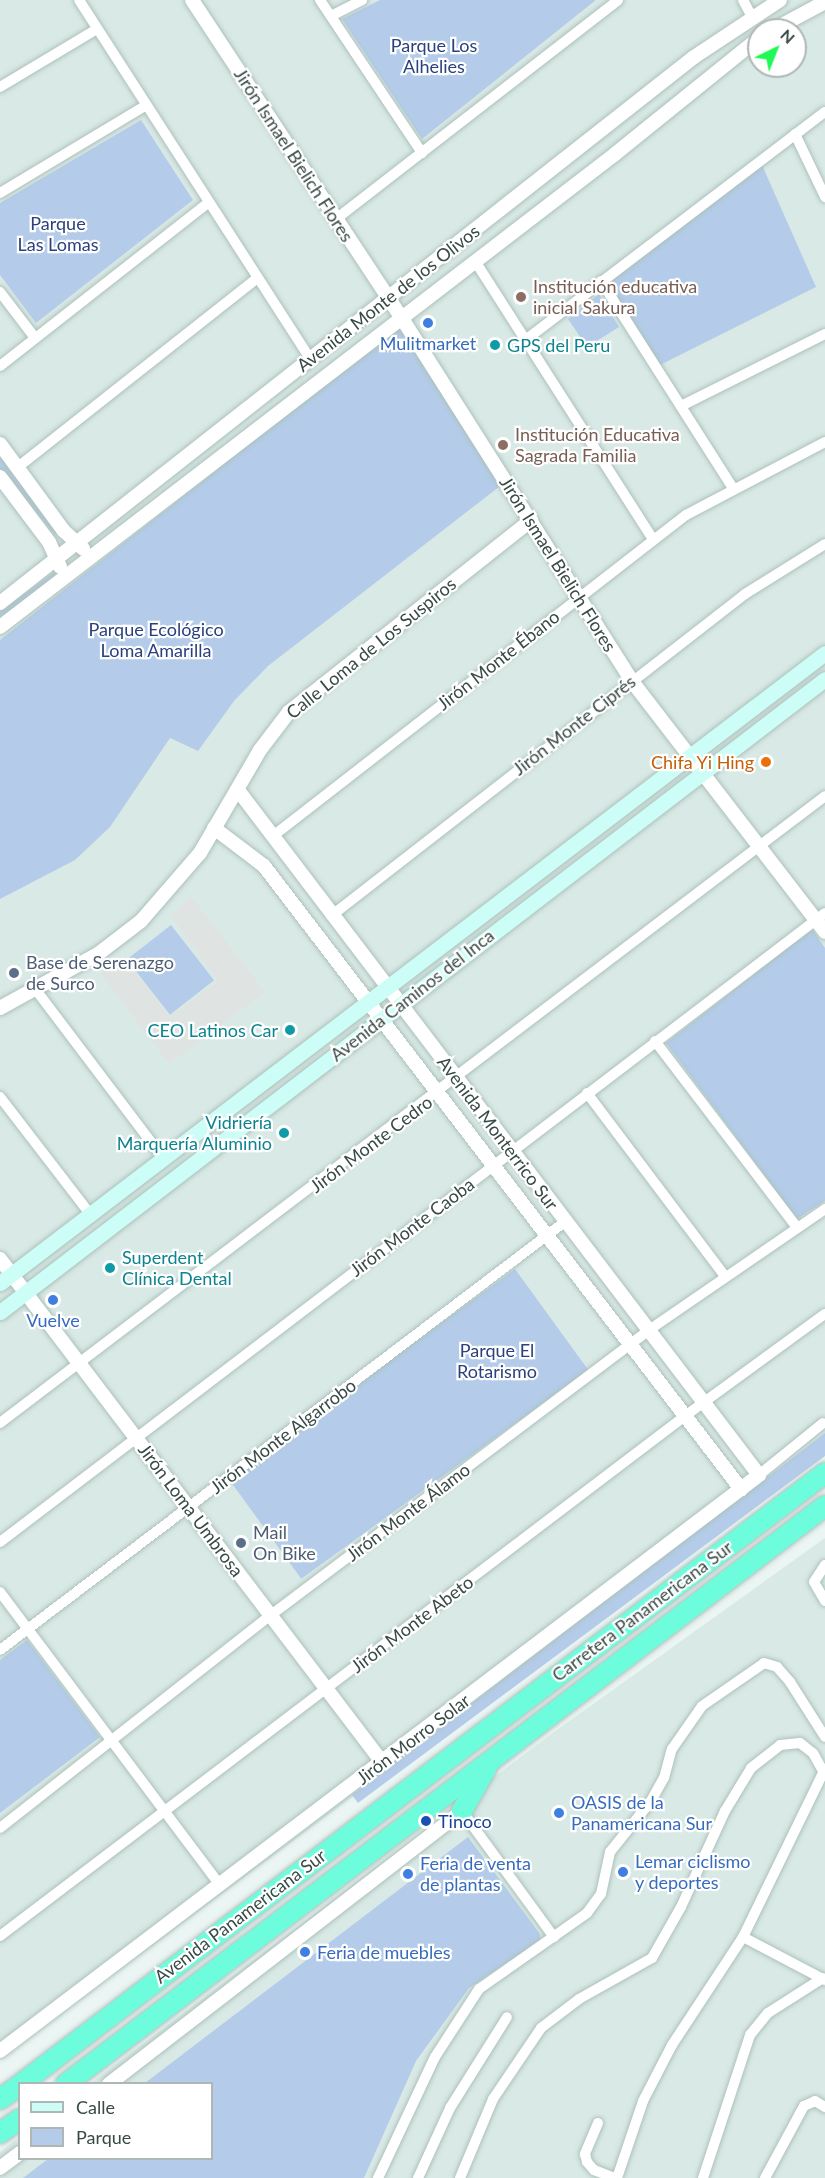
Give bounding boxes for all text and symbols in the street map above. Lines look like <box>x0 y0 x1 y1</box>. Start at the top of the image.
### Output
north arrow <box>747 18 807 78</box>
text: N <box>777 25 799 47</box>
park label: Parque Los Alhelies <box>391 35 477 78</box>
street label: Jirón Ismael Bielich Flores <box>230 64 358 246</box>
park label: Parque Las Lomas <box>18 213 98 256</box>
street label: Avenida Monte de los Olivos <box>292 220 484 376</box>
place label: Institución educativa inicial Sakura <box>533 276 697 318</box>
marker: Institución educativa inicial Sakura <box>514 290 528 304</box>
marker: Mulitmarket <box>421 316 435 330</box>
place label: Mulitmarket <box>380 332 476 354</box>
place label: GPS del Peru <box>507 334 610 356</box>
marker: GPS del Peru <box>488 338 502 352</box>
place label: Institución Educativa Sagrada Familia <box>515 424 680 466</box>
marker: Institución Educativa Sagrada Familia <box>496 438 510 452</box>
street label: Jirón Ismael Bielich Flores <box>495 472 621 656</box>
street label: Calle Loma de Los Suspiros <box>282 573 460 723</box>
street label: Jirón Monte Ébano <box>432 605 564 715</box>
park label: Parque Ecológico Loma Amarilla <box>88 619 224 662</box>
street label: Jirón Monte Ciprés <box>508 670 640 780</box>
place label: Chifa Yi Hing <box>650 751 754 773</box>
marker: Chifa Yi Hing <box>759 755 773 769</box>
street label: Avenida Caminos del Inca <box>326 924 498 1066</box>
place label: Base de Serenazgo de Surco <box>26 952 174 994</box>
marker: Base de Serenazgo de Surco <box>7 966 21 980</box>
place label: CEO Latinos Car <box>148 1019 278 1041</box>
marker: CEO Latinos Car <box>283 1023 297 1037</box>
street label: Avenida Monterrico Sur <box>433 1052 563 1214</box>
street label: Jirón Monte Cedro <box>306 1091 436 1197</box>
place label: Vidriería Marquería Aluminio <box>116 1112 272 1154</box>
marker: Vidriería Marquería Aluminio <box>277 1126 291 1140</box>
street label: Jirón Monte Caoba <box>346 1173 478 1281</box>
place label: Superdent Clínica Dental <box>122 1247 232 1290</box>
marker: Superdent Clínica Dental <box>103 1261 117 1275</box>
marker: Vuelve <box>46 1293 60 1307</box>
place label: Vuelve <box>26 1309 80 1331</box>
park label: Parque El Rotarismo <box>457 1340 537 1382</box>
street label: Jirón Monte Algarrobo <box>205 1374 361 1498</box>
street label: Jirón Loma Umbrosa <box>134 1439 248 1581</box>
street label: Jirón Monte Álamo <box>342 1458 474 1566</box>
place label: Mail On Bike <box>253 1522 316 1564</box>
marker: Mail On Bike <box>234 1536 248 1550</box>
street label: Carretera Panamericana Sur <box>548 1536 736 1686</box>
street label: Jirón Monte Abeto <box>346 1571 478 1677</box>
street label: Jirón Morro Solar <box>352 1689 474 1789</box>
place label: OASIS de la Panamericana Sur <box>571 1792 712 1834</box>
marker: OASIS de la Panamericana Sur <box>552 1806 566 1820</box>
place label: Tinoco <box>438 1810 492 1832</box>
marker: Tinoco <box>419 1814 433 1828</box>
street label: Avenida Panamericana Sur <box>150 1844 330 1988</box>
place label: Lemar ciclismo y deportes <box>635 1851 751 1894</box>
place label: Feria de venta de plantas <box>420 1853 531 1896</box>
marker: Lemar ciclismo y deportes <box>616 1865 630 1879</box>
marker: Feria de venta de plantas <box>401 1867 415 1881</box>
place label: Feria de muebles <box>317 1941 450 1963</box>
marker: Feria de muebles <box>298 1945 312 1959</box>
legend <box>18 2082 213 2160</box>
text: Calle <box>76 2096 115 2118</box>
text: Parque <box>76 2126 131 2148</box>

